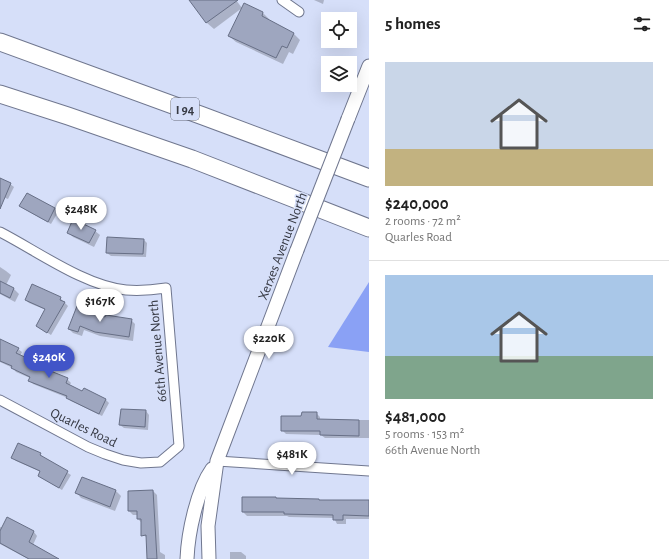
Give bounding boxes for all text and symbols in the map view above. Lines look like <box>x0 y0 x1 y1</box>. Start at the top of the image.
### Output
map controls <box>321 12 357 92</box>
button: locate <box>321 12 357 48</box>
icon: filters <box>631 13 653 35</box>
text: 5 homes <box>385 15 441 32</box>
button: layers <box>321 56 357 92</box>
icon: home <box>483 88 555 160</box>
road number: I 94 <box>171 98 199 120</box>
street label: Xerxes Avenue North <box>256 191 310 302</box>
text: $240,000 <box>385 195 449 212</box>
pin: $248K <box>53 197 109 231</box>
text: $248K <box>65 203 97 216</box>
text: 2 rooms · 72 m² <box>385 215 461 228</box>
text: Quarles Road <box>385 231 452 244</box>
pin: $167K <box>72 289 128 323</box>
text: $167K <box>85 295 115 308</box>
street label: 66th Avenue North <box>147 299 169 403</box>
icon: home <box>483 301 555 373</box>
pin: $220K <box>241 326 297 360</box>
text: $220K <box>253 332 285 345</box>
pin: $240K <box>21 345 77 379</box>
text: $240K <box>33 351 65 364</box>
street label: Quarles Road <box>48 406 119 450</box>
text: $481,000 <box>385 408 446 425</box>
text: 5 rooms · 153 m² <box>385 428 464 441</box>
pin: $481K <box>264 442 320 476</box>
text: 66th Avenue North <box>385 444 480 457</box>
text: $481K <box>276 448 308 461</box>

